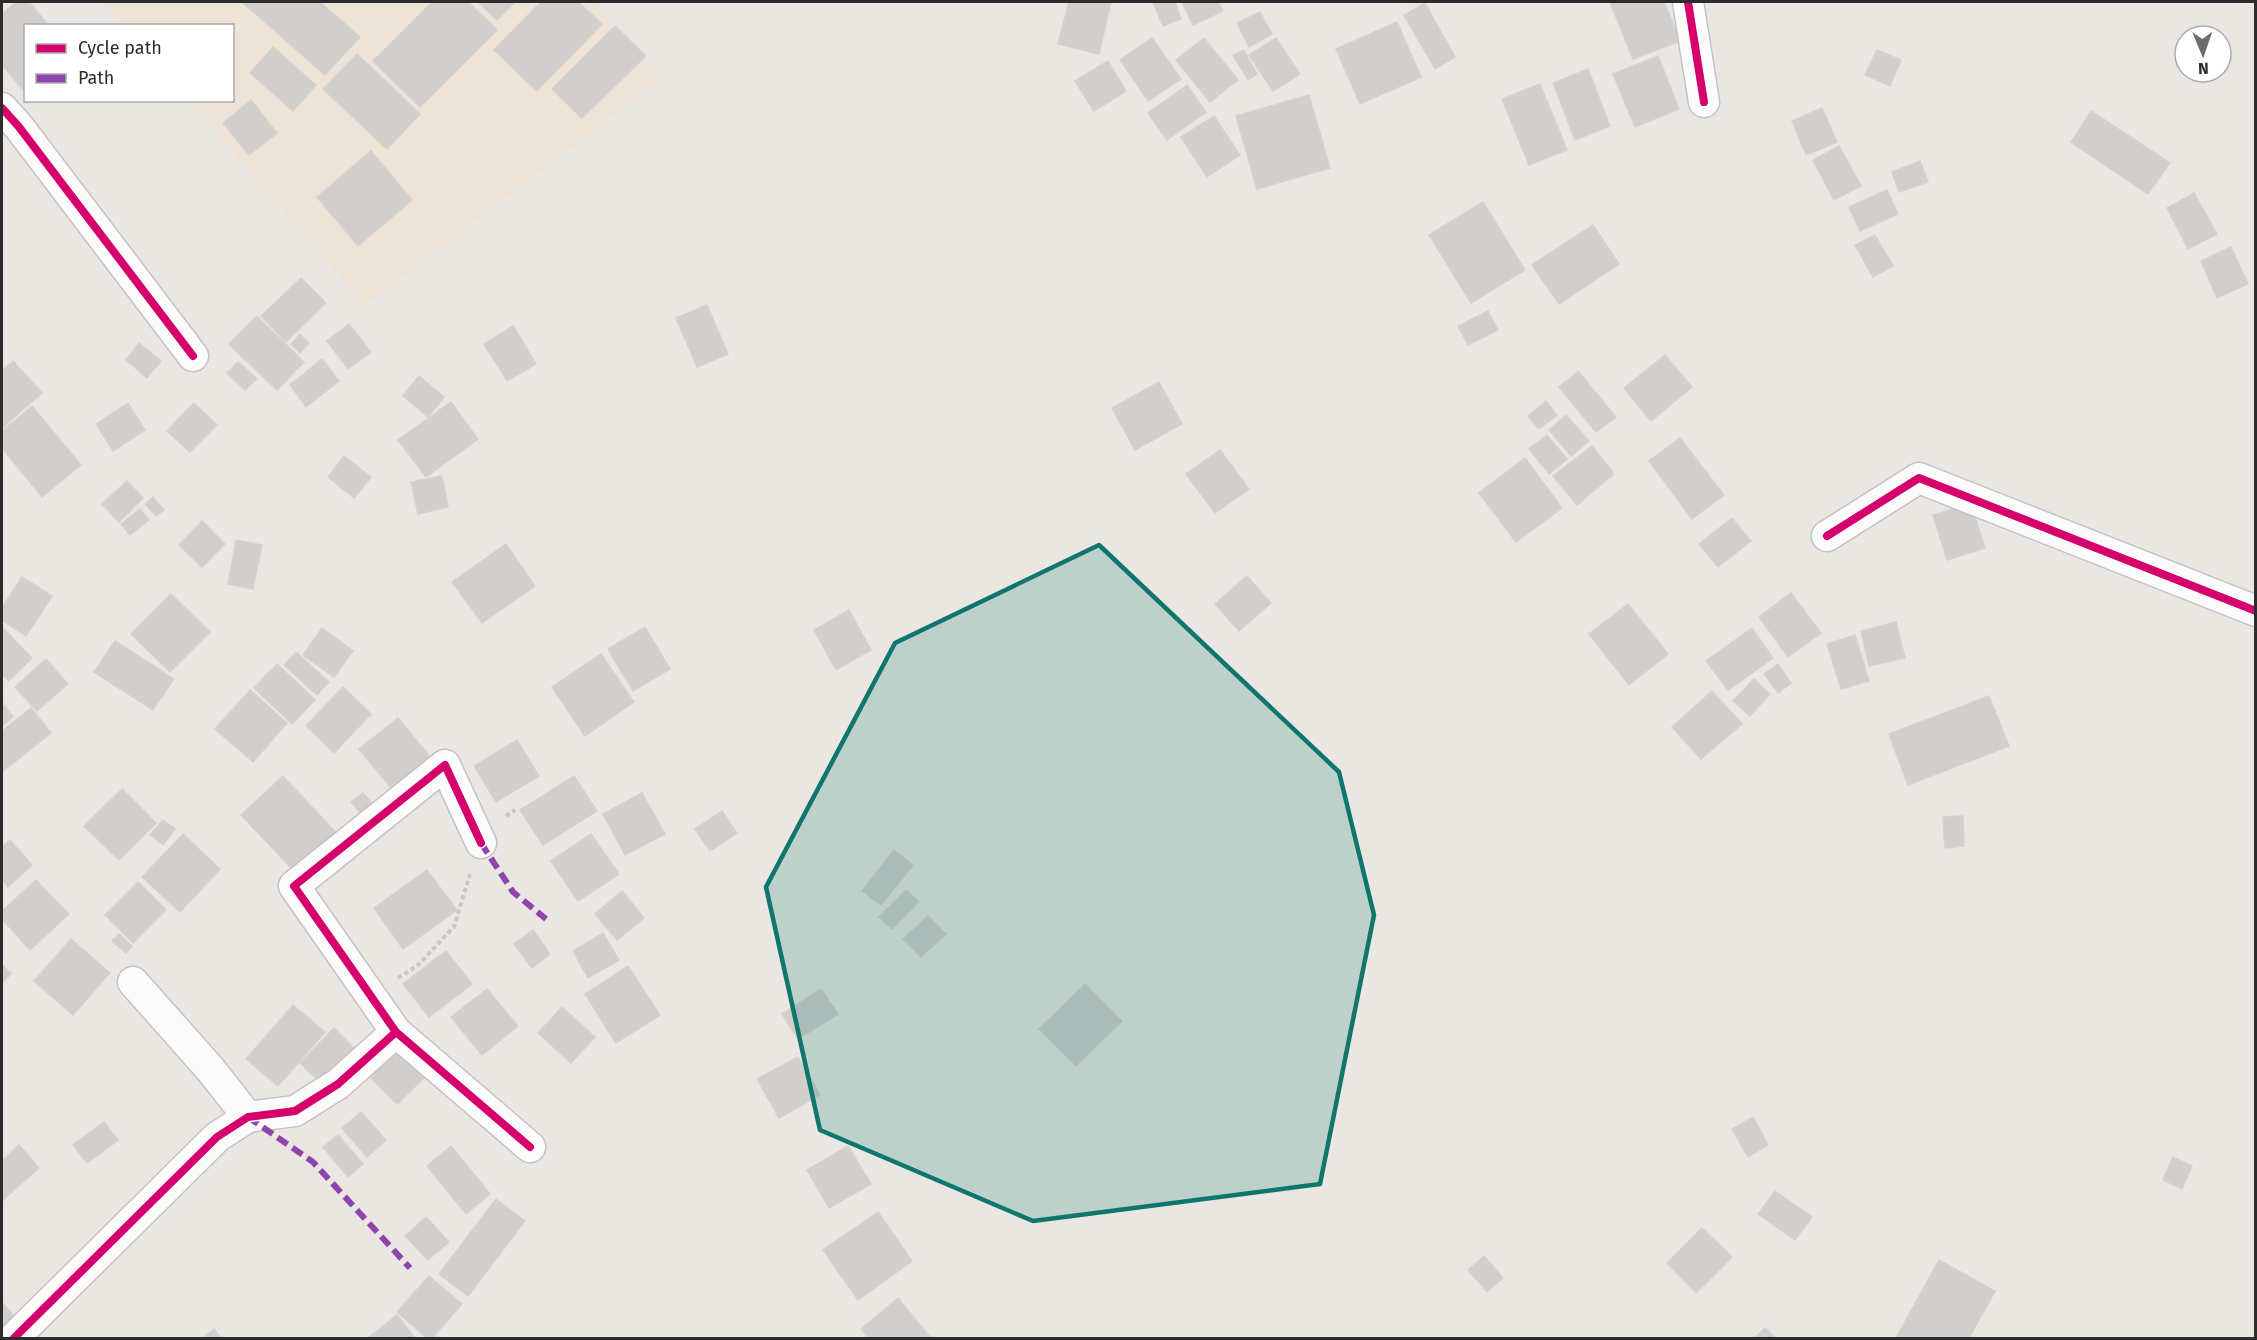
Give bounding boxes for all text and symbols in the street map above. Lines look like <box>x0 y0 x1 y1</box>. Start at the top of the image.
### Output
legend <box>24 24 234 102</box>
north arrow <box>2173 24 2233 84</box>
text: Cycle path <box>78 37 162 59</box>
text: N <box>2198 59 2209 78</box>
text: Path <box>78 67 114 89</box>

